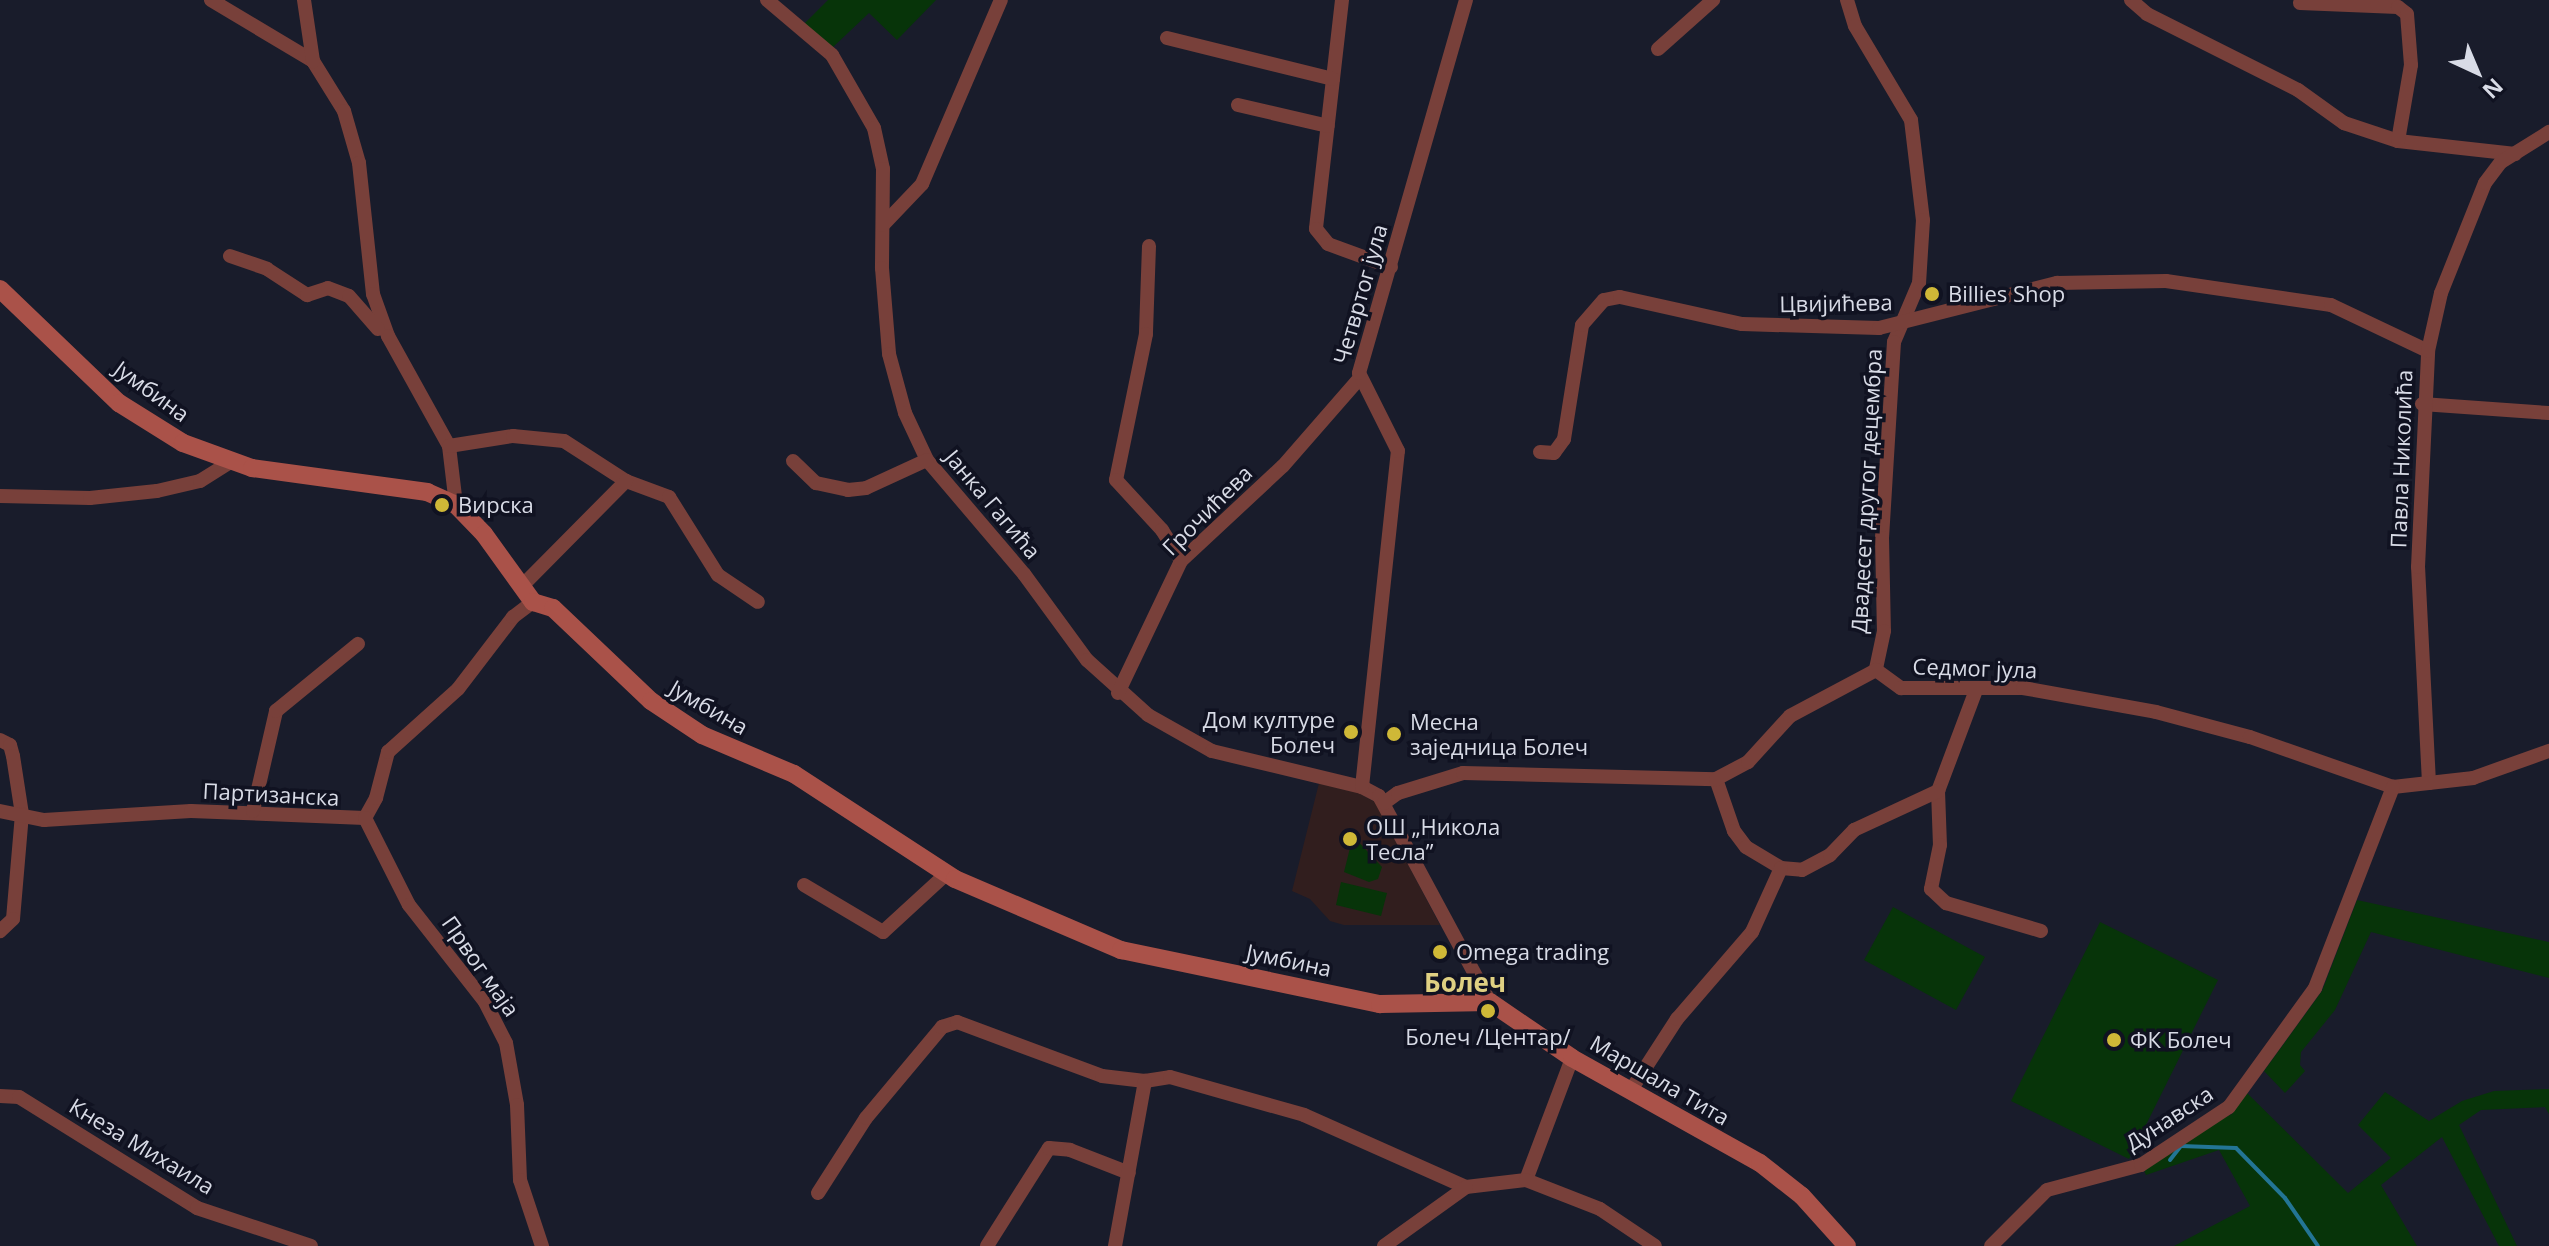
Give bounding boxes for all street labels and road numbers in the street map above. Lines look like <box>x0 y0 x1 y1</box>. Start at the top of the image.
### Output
street label: Четвртог јула <box>1327 221 1393 367</box>
street label: Цвијићева <box>1779 289 1893 317</box>
street label: Двадесет другог децембра <box>1845 348 1887 634</box>
street label: Јумбина <box>109 355 195 427</box>
street label: Павла Николића <box>2385 369 2417 549</box>
street label: Јанка Гагића <box>940 444 1046 564</box>
street label: Грочићева <box>1157 460 1257 560</box>
street label: Седмог јула <box>1912 653 2038 683</box>
street label: Јумбина <box>665 674 753 740</box>
street label: Партизанска <box>202 777 340 811</box>
street label: Првог маја <box>437 911 525 1021</box>
street label: Јумбина <box>1244 938 1334 982</box>
street label: Маршала Тита <box>1586 1029 1734 1131</box>
street label: Дунавска <box>2120 1080 2218 1156</box>
street label: Кнеза Михаила <box>65 1092 219 1200</box>

